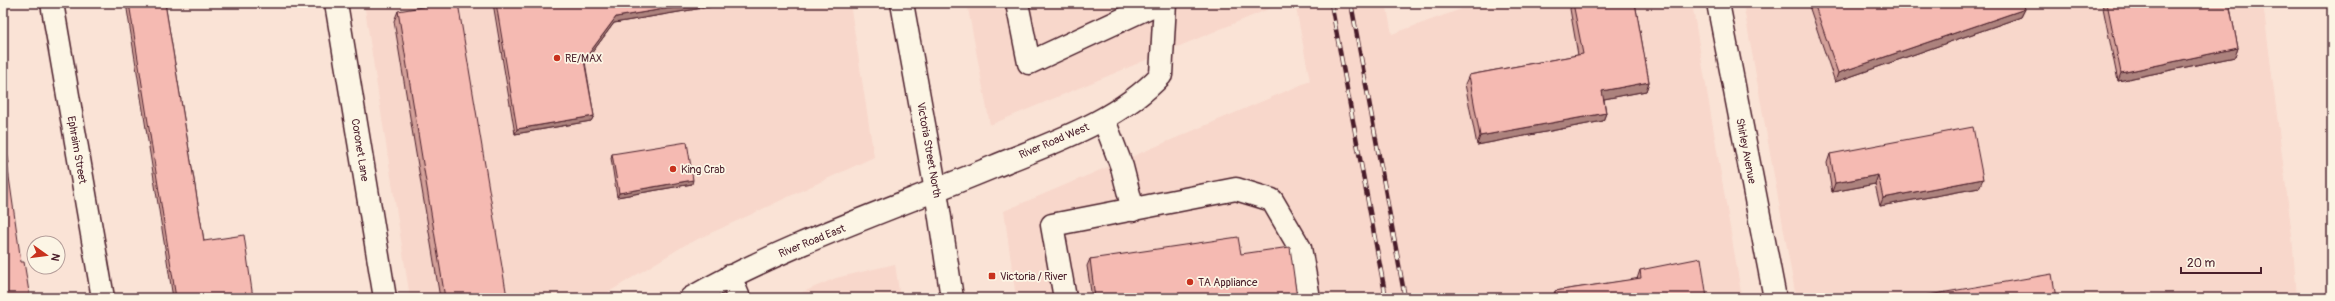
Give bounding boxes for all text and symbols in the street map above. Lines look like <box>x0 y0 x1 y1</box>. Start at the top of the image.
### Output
place label: RE/MAX <box>565 52 602 65</box>
marker: RE/MAX <box>552 53 562 63</box>
street label: Victoria Street North <box>914 101 944 199</box>
street label: Ephraim Street <box>65 115 89 186</box>
street label: Shirley Avenue <box>1733 117 1759 185</box>
street label: Coronet Lane <box>349 118 371 183</box>
street label: River Road West <box>1017 120 1091 162</box>
place label: King Crab <box>681 163 725 176</box>
marker: King Crab <box>668 164 678 174</box>
street label: River Road East <box>777 222 848 260</box>
north arrow <box>26 235 66 275</box>
scale bar <box>2181 249 2261 275</box>
text: N <box>48 252 62 263</box>
text: 20 m <box>2187 256 2216 271</box>
place label: Victoria / River <box>1000 270 1067 283</box>
marker: Victoria / River <box>987 271 997 281</box>
place label: TA Appliance <box>1198 276 1258 289</box>
marker: TA Appliance <box>1185 277 1195 287</box>

